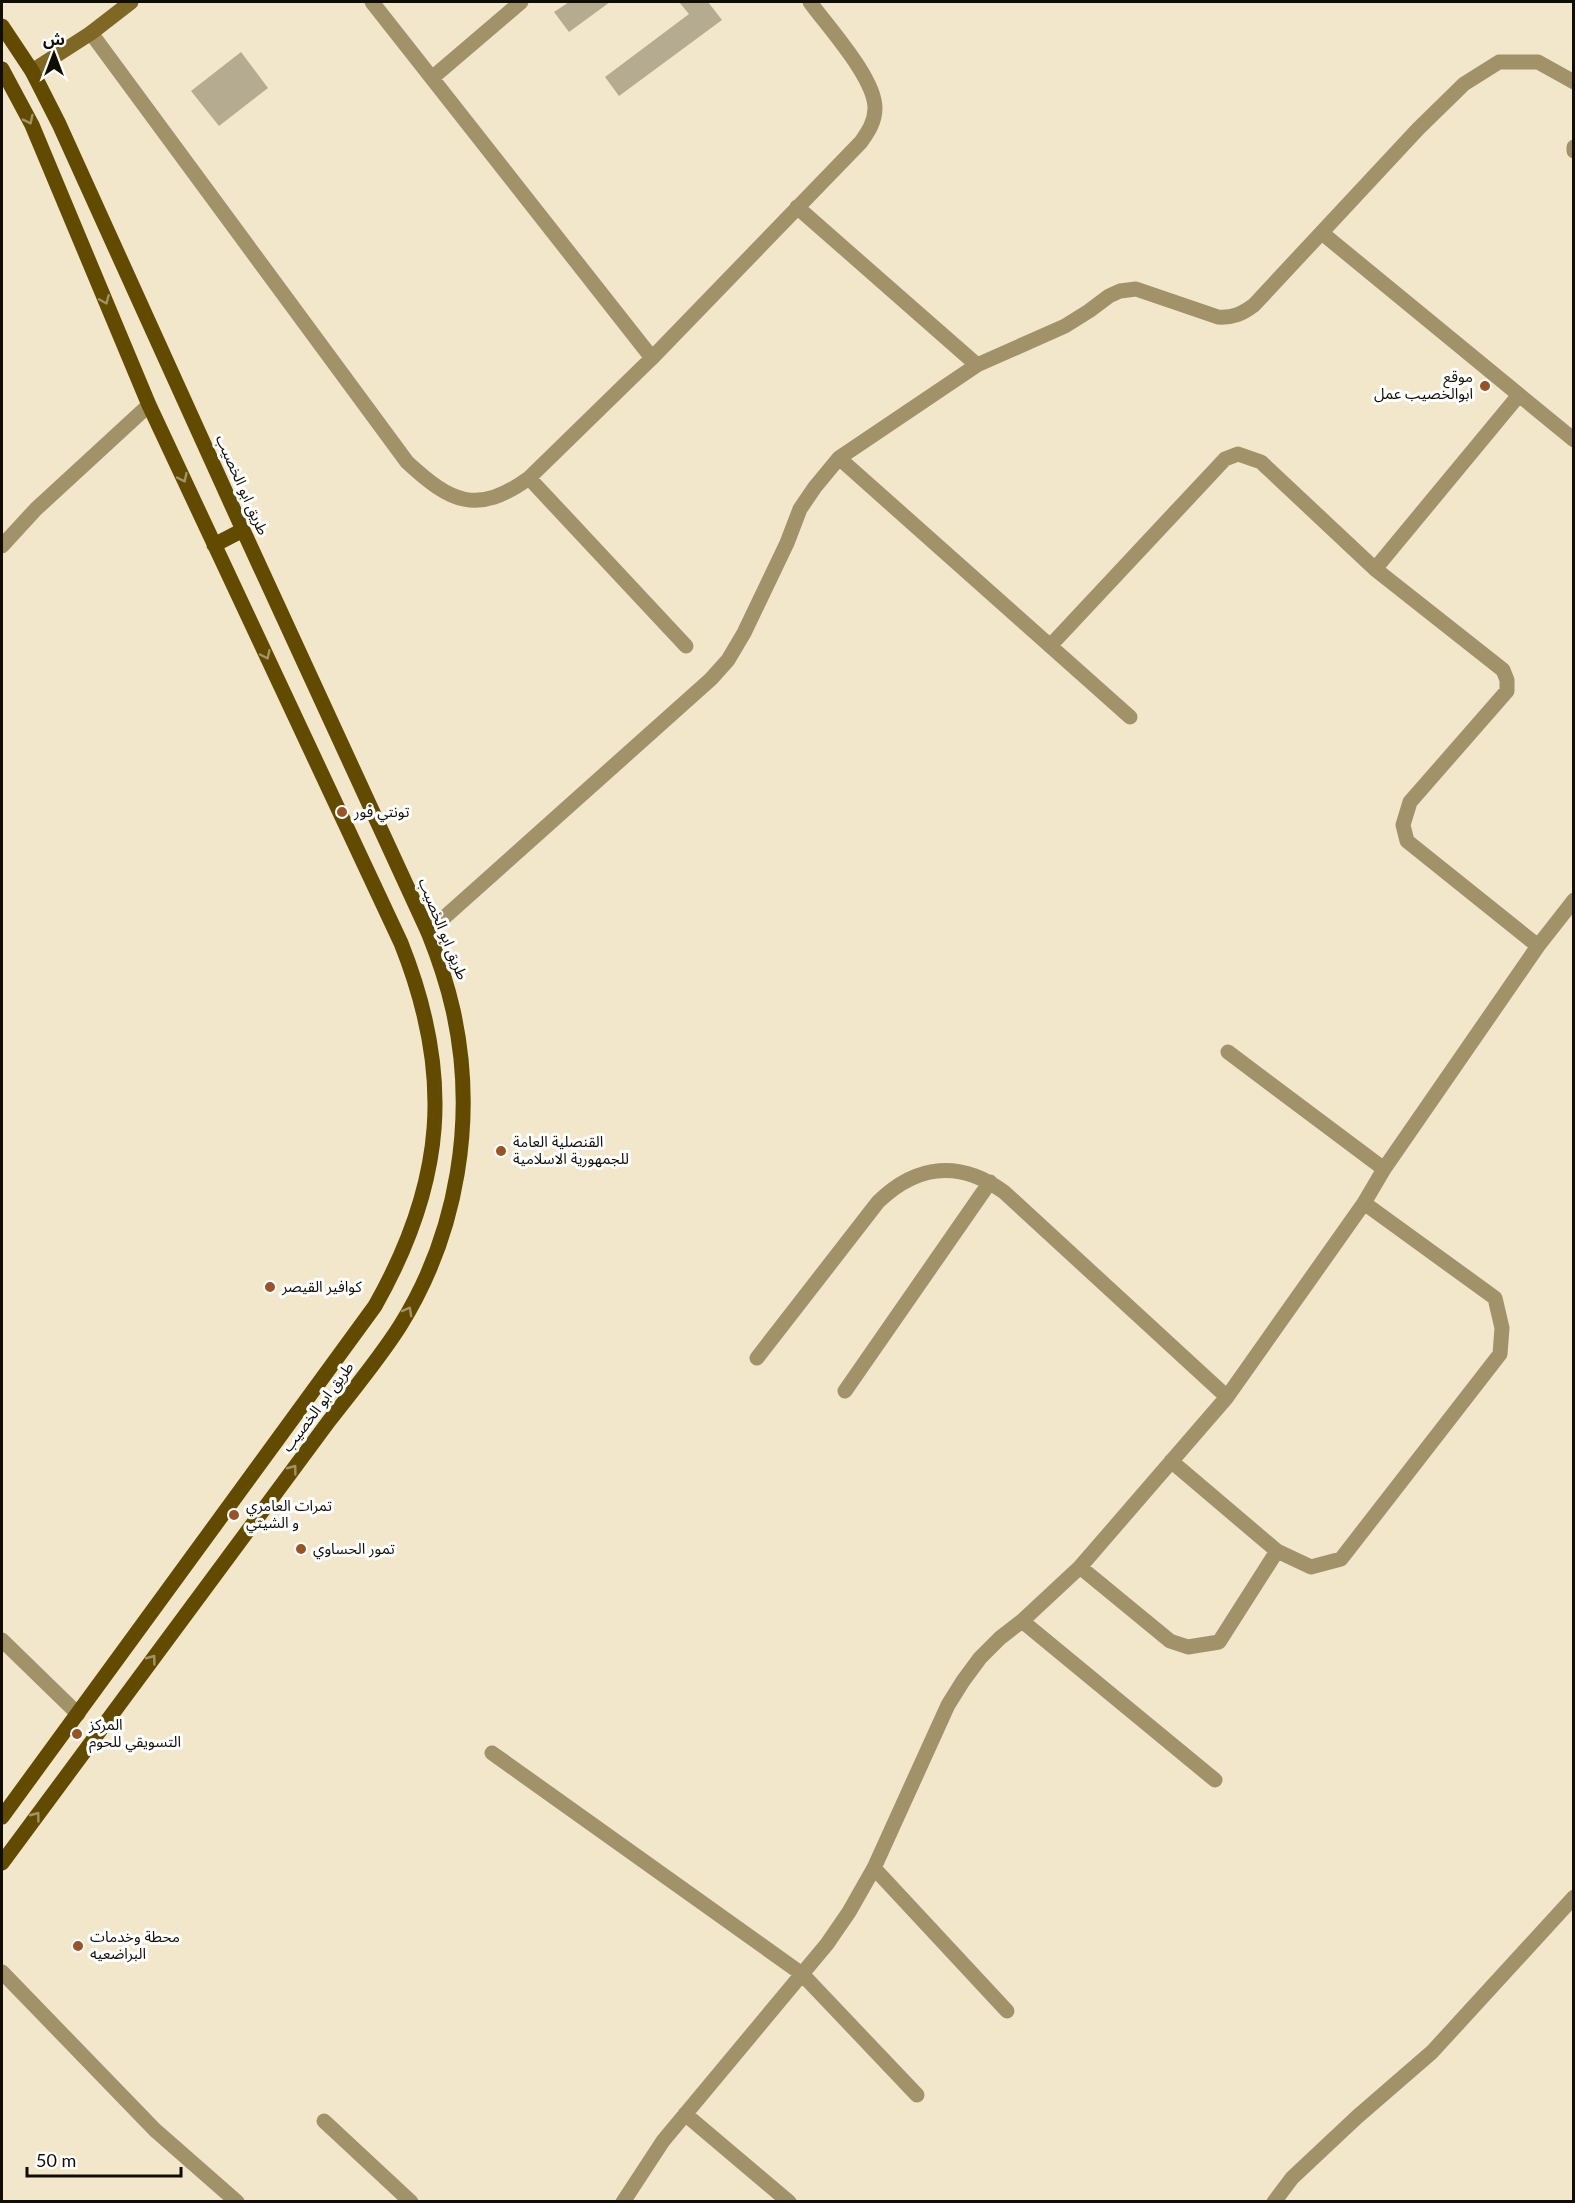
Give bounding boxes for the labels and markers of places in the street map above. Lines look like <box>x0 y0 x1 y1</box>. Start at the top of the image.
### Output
place label: موقع ابوالخصيب عمل <box>1374 367 1473 403</box>
marker: موقع ابوالخصيب عمل <box>1478 379 1492 393</box>
place label: تونتي فور <box>353 802 409 823</box>
marker: تونتي فور <box>335 805 349 819</box>
place label: القنصلية العامة للجمهورية الاسلامية <box>513 1132 629 1168</box>
marker: القنصلية العامة للجمهورية الاسلامية <box>494 1144 508 1158</box>
place label: كوافير القيصر <box>281 1277 362 1296</box>
marker: كوافير القيصر <box>263 1280 277 1294</box>
place label: تمرات العامري و الشيتي <box>246 1496 332 1534</box>
marker: تمرات العامري و الشيتي <box>227 1508 241 1522</box>
place label: تمور الحساوي <box>313 1539 395 1560</box>
marker: تمور الحساوي <box>294 1542 308 1556</box>
place label: المركز التسويقي للحوم <box>88 1715 181 1753</box>
marker: المركز التسويقي للحوم <box>70 1727 84 1741</box>
place label: محطة وخدمات البراضعيه <box>90 1927 180 1963</box>
marker: محطة وخدمات البراضعيه <box>71 1939 85 1953</box>

